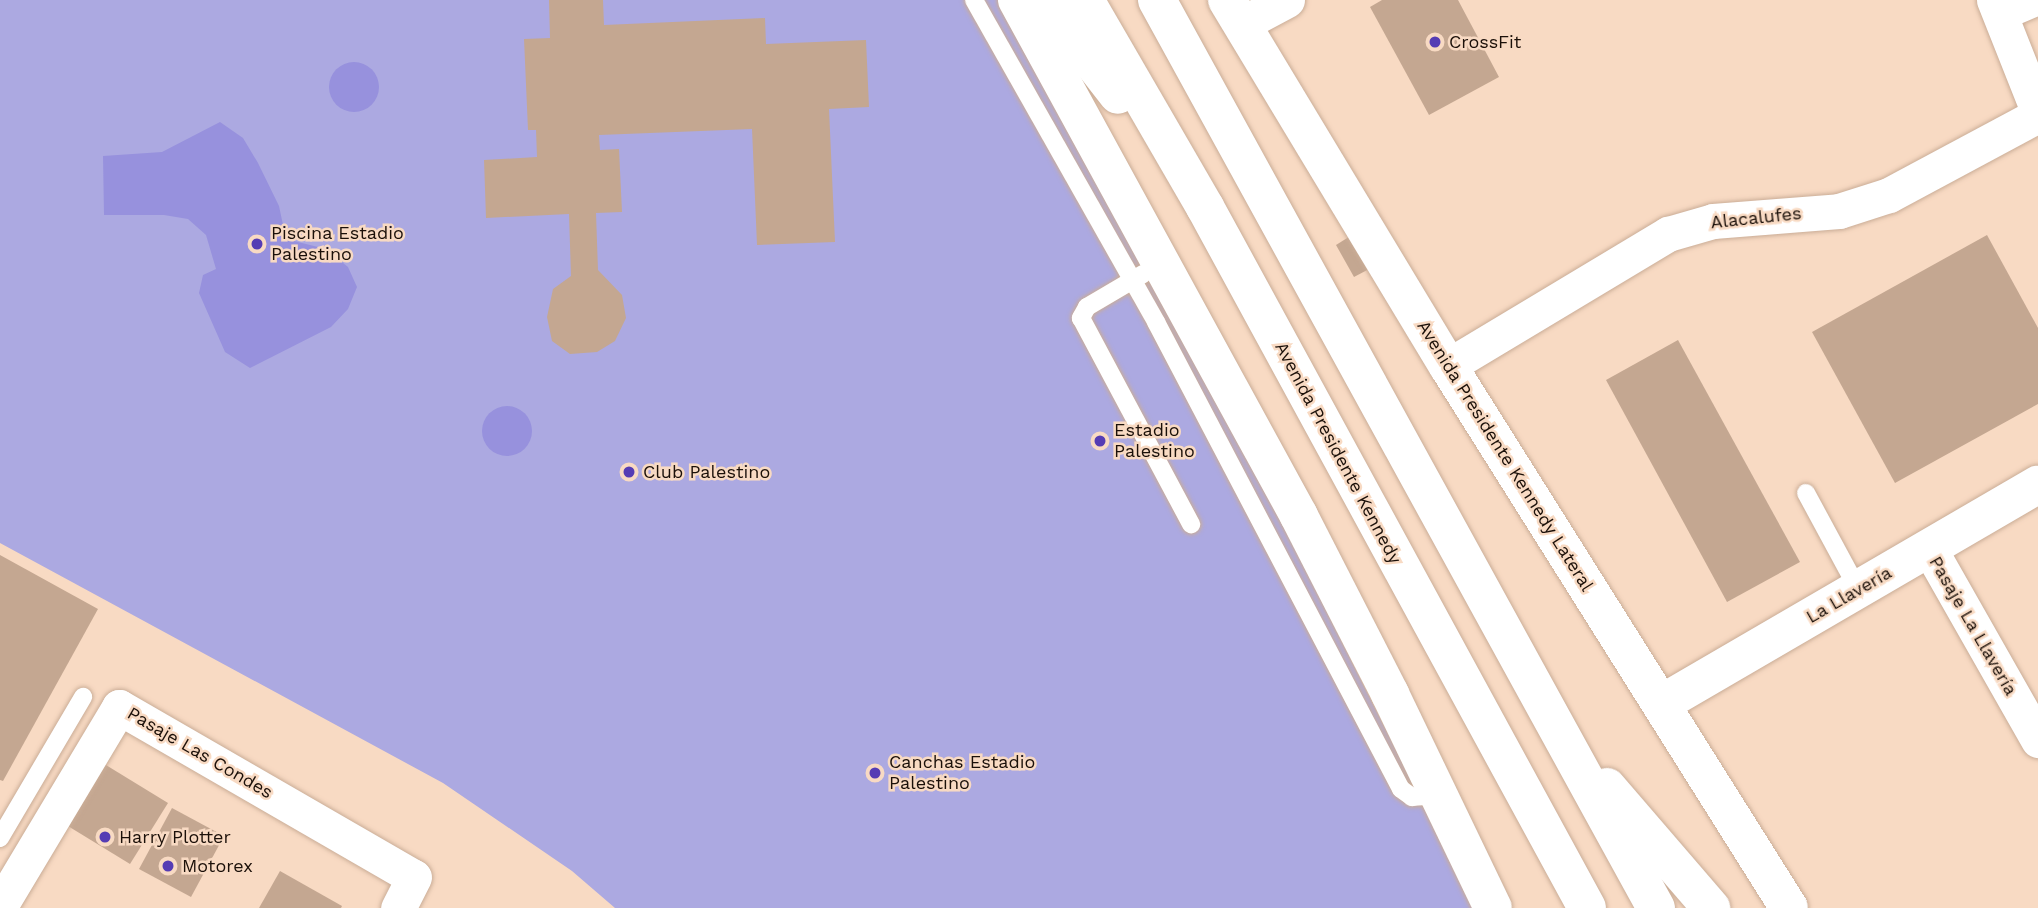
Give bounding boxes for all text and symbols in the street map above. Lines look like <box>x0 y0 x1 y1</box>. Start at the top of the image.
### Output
place label: CrossFit <box>1449 31 1521 53</box>
marker: CrossFit <box>1427 34 1443 50</box>
street label: Alacalufes <box>1710 202 1802 234</box>
place label: Piscina Estadio Palestino <box>271 223 404 266</box>
marker: Piscina Estadio Palestino <box>249 236 265 252</box>
street label: Avenida Presidente Kennedy Lateral <box>1412 316 1598 596</box>
street label: Avenida Presidente Kennedy <box>1270 338 1406 568</box>
place label: Estadio Palestino <box>1114 420 1195 462</box>
marker: Estadio Palestino <box>1092 433 1108 449</box>
place label: Club Palestino <box>643 461 770 483</box>
marker: Club Palestino <box>621 464 637 480</box>
street label: Pasaje La Llavería <box>1924 552 2022 700</box>
street label: La Llavería <box>1802 562 1896 628</box>
street label: Pasaje Las Condes <box>124 703 276 803</box>
place label: Canchas Estadio Palestino <box>889 752 1035 794</box>
marker: Canchas Estadio Palestino <box>867 765 883 781</box>
place label: Harry Plotter <box>119 826 231 848</box>
marker: Harry Plotter <box>97 829 113 845</box>
place label: Motorex <box>182 855 253 877</box>
marker: Motorex <box>160 858 176 874</box>

